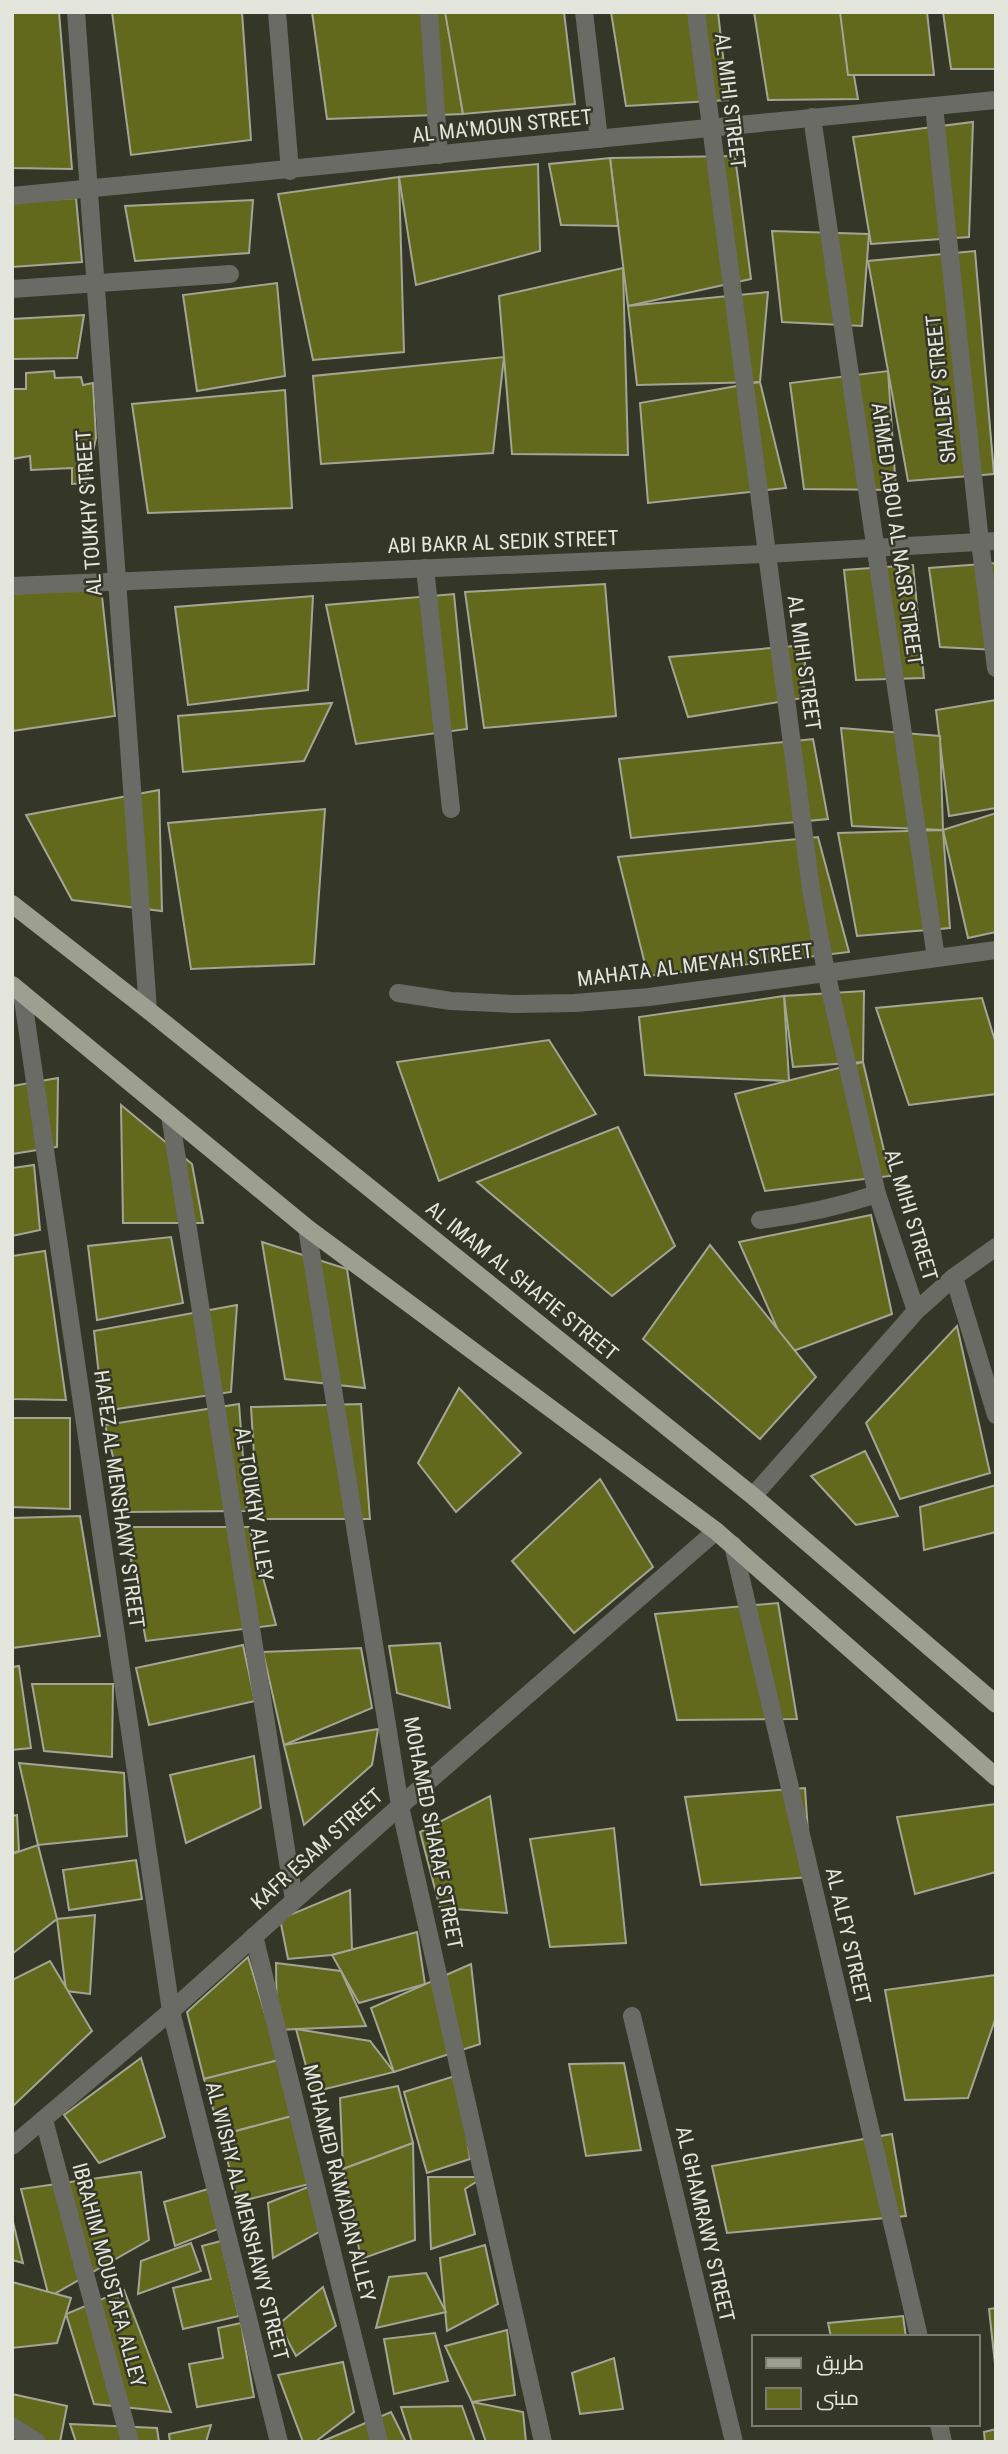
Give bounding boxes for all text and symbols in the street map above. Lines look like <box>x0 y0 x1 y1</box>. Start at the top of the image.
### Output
street label: AL MIHI STREET <box>710 32 750 170</box>
street label: AL MA'MOUN STREET <box>411 105 593 147</box>
street label: SHALBEY STREET <box>921 314 961 464</box>
street label: AHMED ABOU AL NASR STREET <box>867 401 927 667</box>
street label: AL TOUKHY STREET <box>71 429 107 597</box>
street label: ABI BAKR AL SEDIK STREET <box>387 526 619 558</box>
street label: AL MIHI STREET <box>783 594 825 732</box>
street label: MAHATA AL MEYAH STREET <box>576 939 814 991</box>
street label: AL MIHI STREET <box>880 1146 942 1284</box>
street label: AL IMAM AL SHAFIE STREET <box>421 1196 623 1366</box>
street label: HAFEZ AL MENSHAWY STREET <box>89 1368 149 1630</box>
street label: AL TOUKHY ALLEY <box>230 1425 278 1583</box>
street label: MOHAMED SHARAF STREET <box>399 1715 467 1951</box>
street label: KAFR ESAM STREET <box>246 1784 388 1914</box>
street label: AL ALFY STREET <box>821 1865 875 2007</box>
street label: MOHAMED RAMADAN ALLEY <box>298 2062 380 2304</box>
street label: AL WISHY AL MENSHAWY STREET <box>201 2079 293 2363</box>
street label: AL GHAMRAWY STREET <box>671 2124 739 2324</box>
street label: IBRAHIM MOUSTAFA ALLEY <box>67 2160 151 2390</box>
legend <box>752 2335 980 2426</box>
text: طريق <box>816 2351 864 2376</box>
text: مبنى <box>816 2386 859 2411</box>

